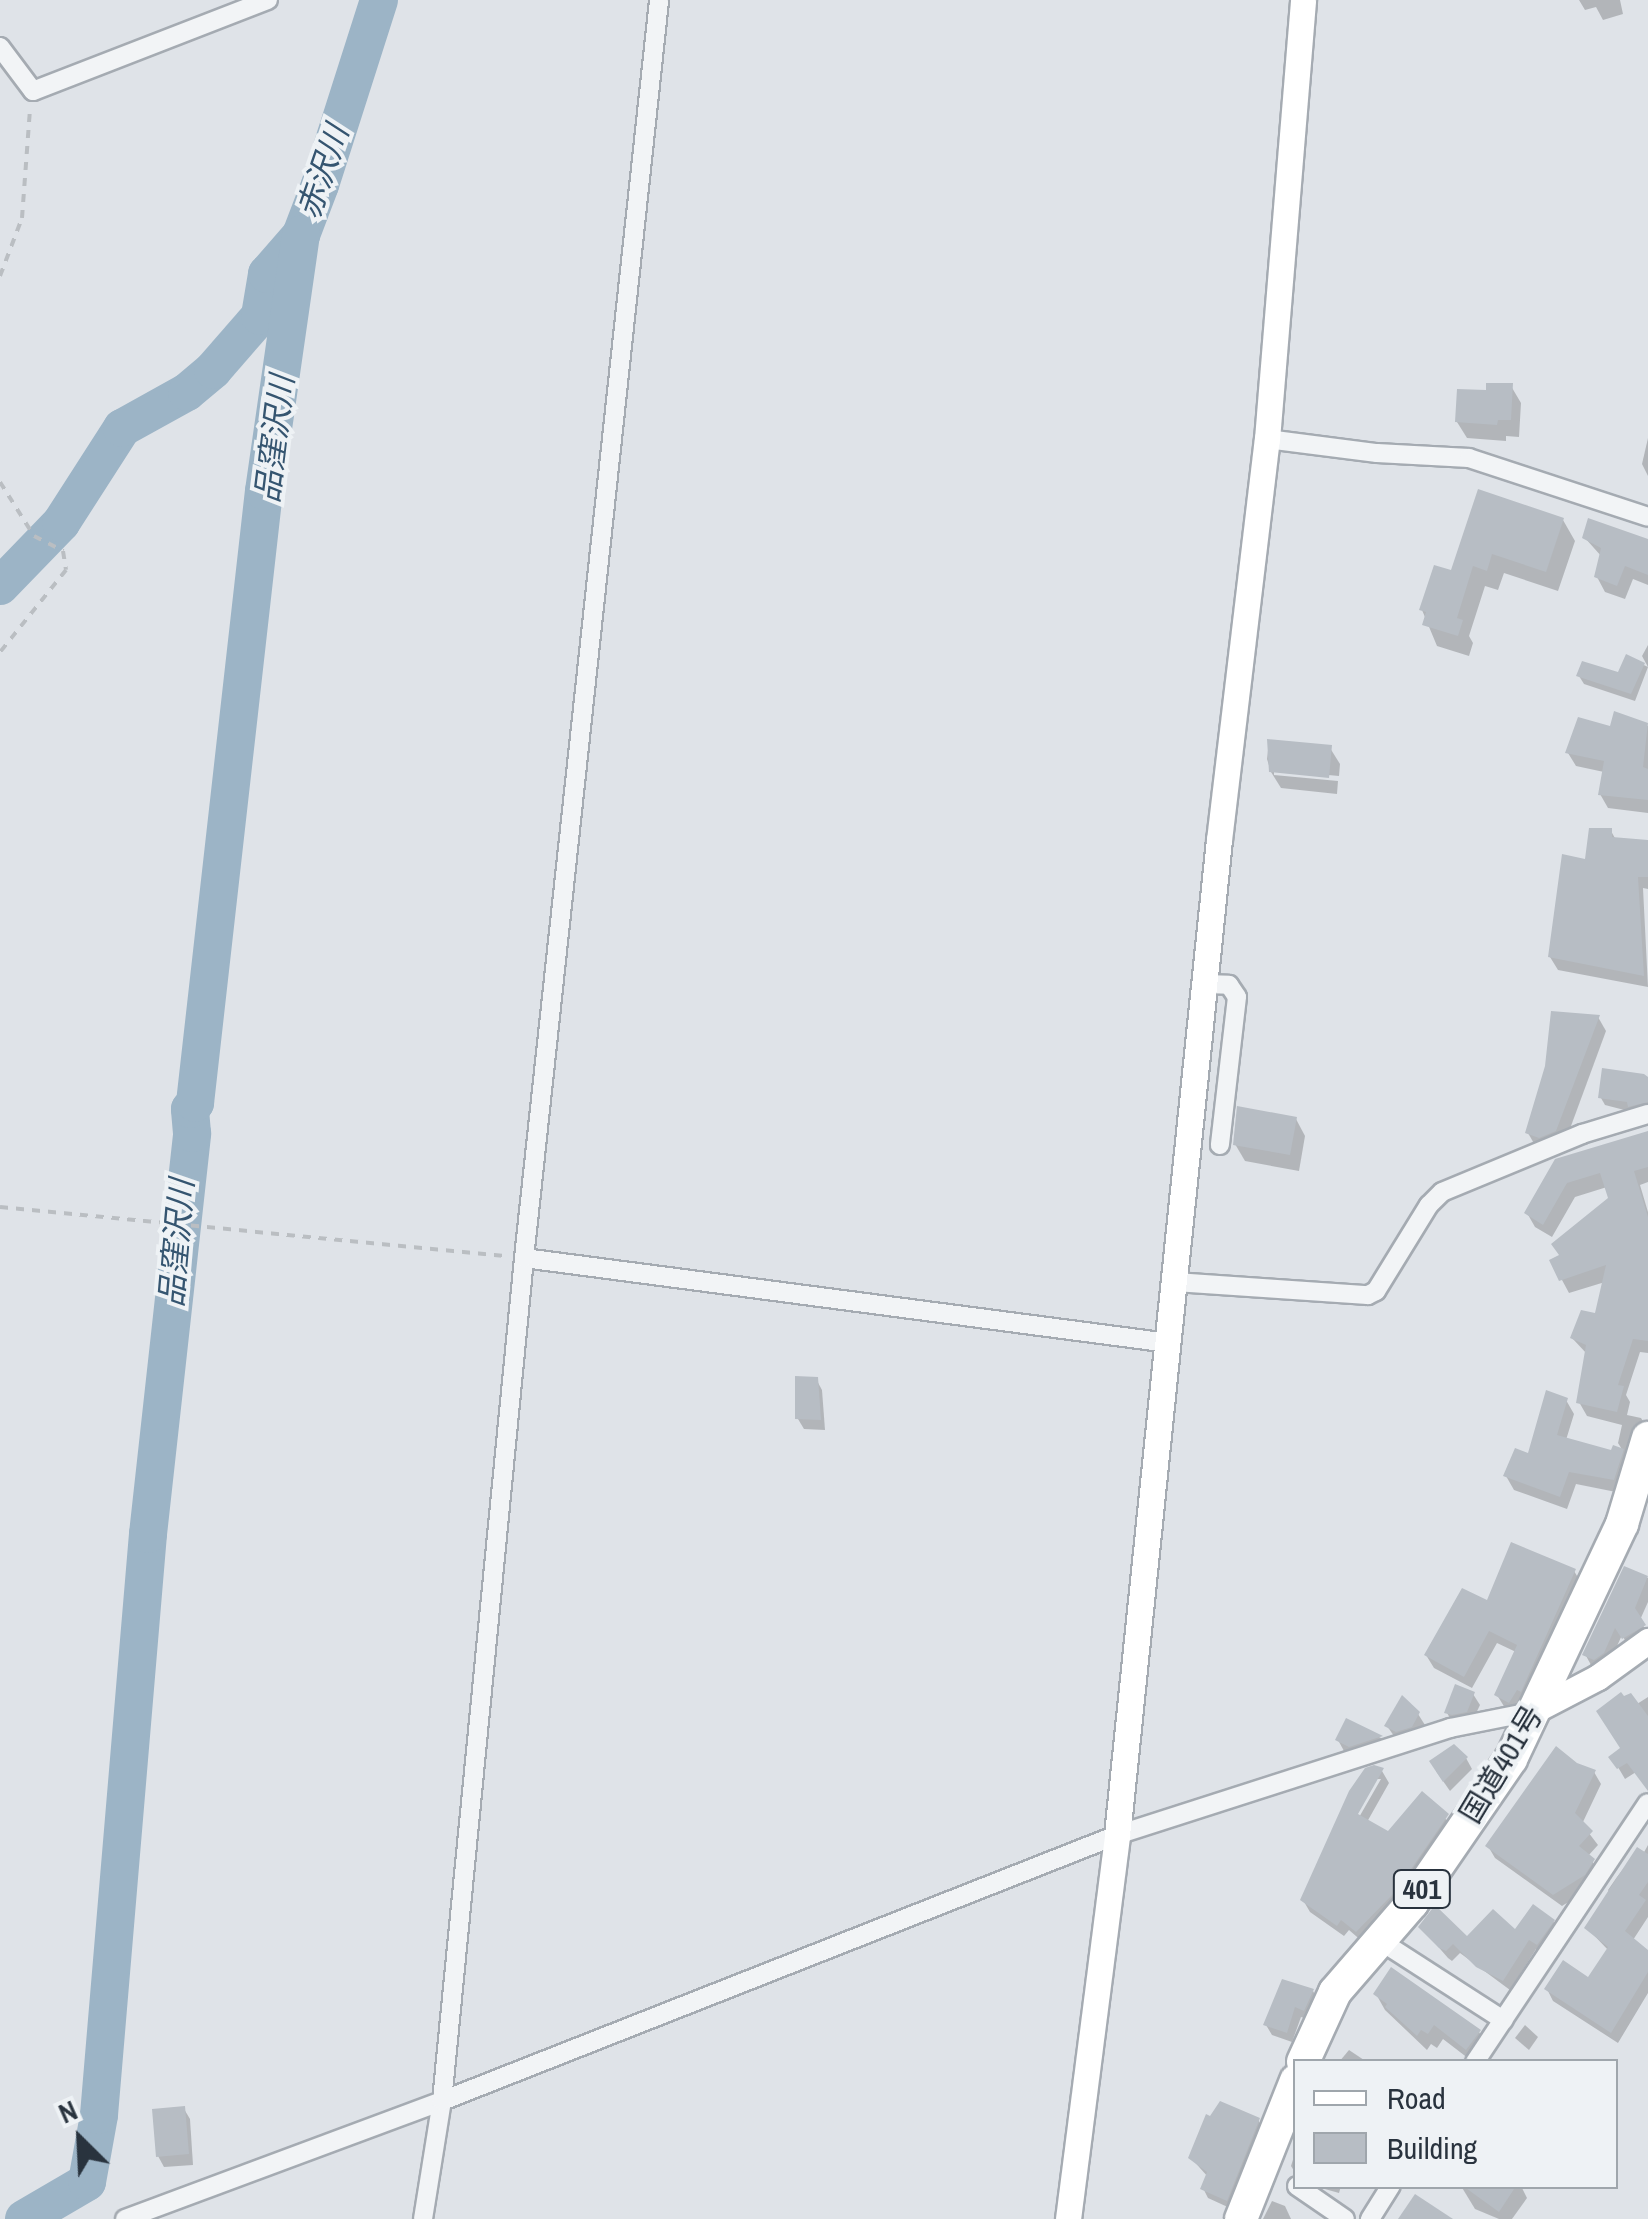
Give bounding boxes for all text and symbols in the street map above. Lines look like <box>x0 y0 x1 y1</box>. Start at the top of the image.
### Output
water label: 赤沢川 <box>289 120 357 224</box>
water label: 品窪沢川 <box>248 373 302 505</box>
water label: 品窪沢川 <box>152 1178 202 1308</box>
street label: 国道401号 <box>1452 1699 1550 1829</box>
road number: 401 <box>1392 1866 1452 1912</box>
legend <box>1293 2059 1618 2189</box>
text: Road <box>1387 2078 1446 2118</box>
north arrow <box>30 2089 130 2189</box>
text: N <box>52 2091 83 2132</box>
text: Building <box>1387 2128 1477 2168</box>

